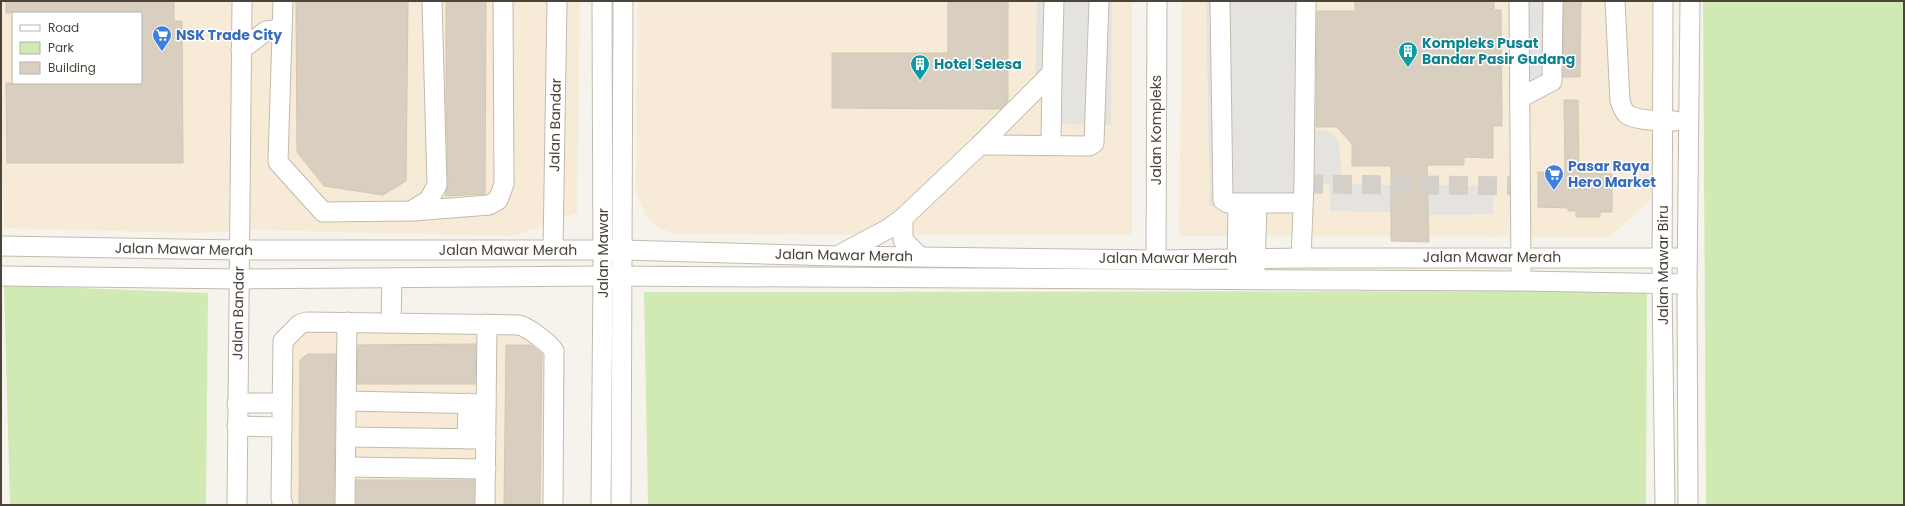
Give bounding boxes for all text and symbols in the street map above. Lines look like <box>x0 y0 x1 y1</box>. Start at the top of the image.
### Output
legend <box>12 12 142 84</box>
text: Road <box>48 19 79 36</box>
supermarket icon: NSK Trade City <box>151 24 173 52</box>
place label: NSK Trade City <box>176 25 282 45</box>
place label: Kompleks Pusat Bandar Pasir Gudang <box>1422 33 1575 69</box>
text: Park <box>48 39 75 56</box>
building icon: Kompleks Pusat Bandar Pasir Gudang <box>1397 40 1419 68</box>
building icon: Hotel Selesa <box>909 53 931 81</box>
place label: Hotel Selesa <box>934 54 1022 74</box>
text: Building <box>48 59 96 76</box>
street label: Jalan Kompleks <box>1146 75 1166 185</box>
street label: Jalan Bandar <box>544 78 566 172</box>
place label: Pasar Raya Hero Market <box>1568 156 1656 192</box>
supermarket icon: Pasar Raya Hero Market <box>1543 163 1565 191</box>
street label: Jalan Mawar Biru <box>1653 205 1673 325</box>
street label: Jalan Mawar <box>593 208 613 298</box>
street label: Jalan Mawar Merah <box>115 238 253 260</box>
street label: Jalan Mawar Merah <box>439 240 577 260</box>
street label: Jalan Mawar Merah <box>775 244 913 266</box>
street label: Jalan Mawar Merah <box>1423 247 1561 267</box>
street label: Jalan Mawar Merah <box>1099 248 1237 268</box>
street label: Jalan Bandar <box>227 266 249 360</box>

